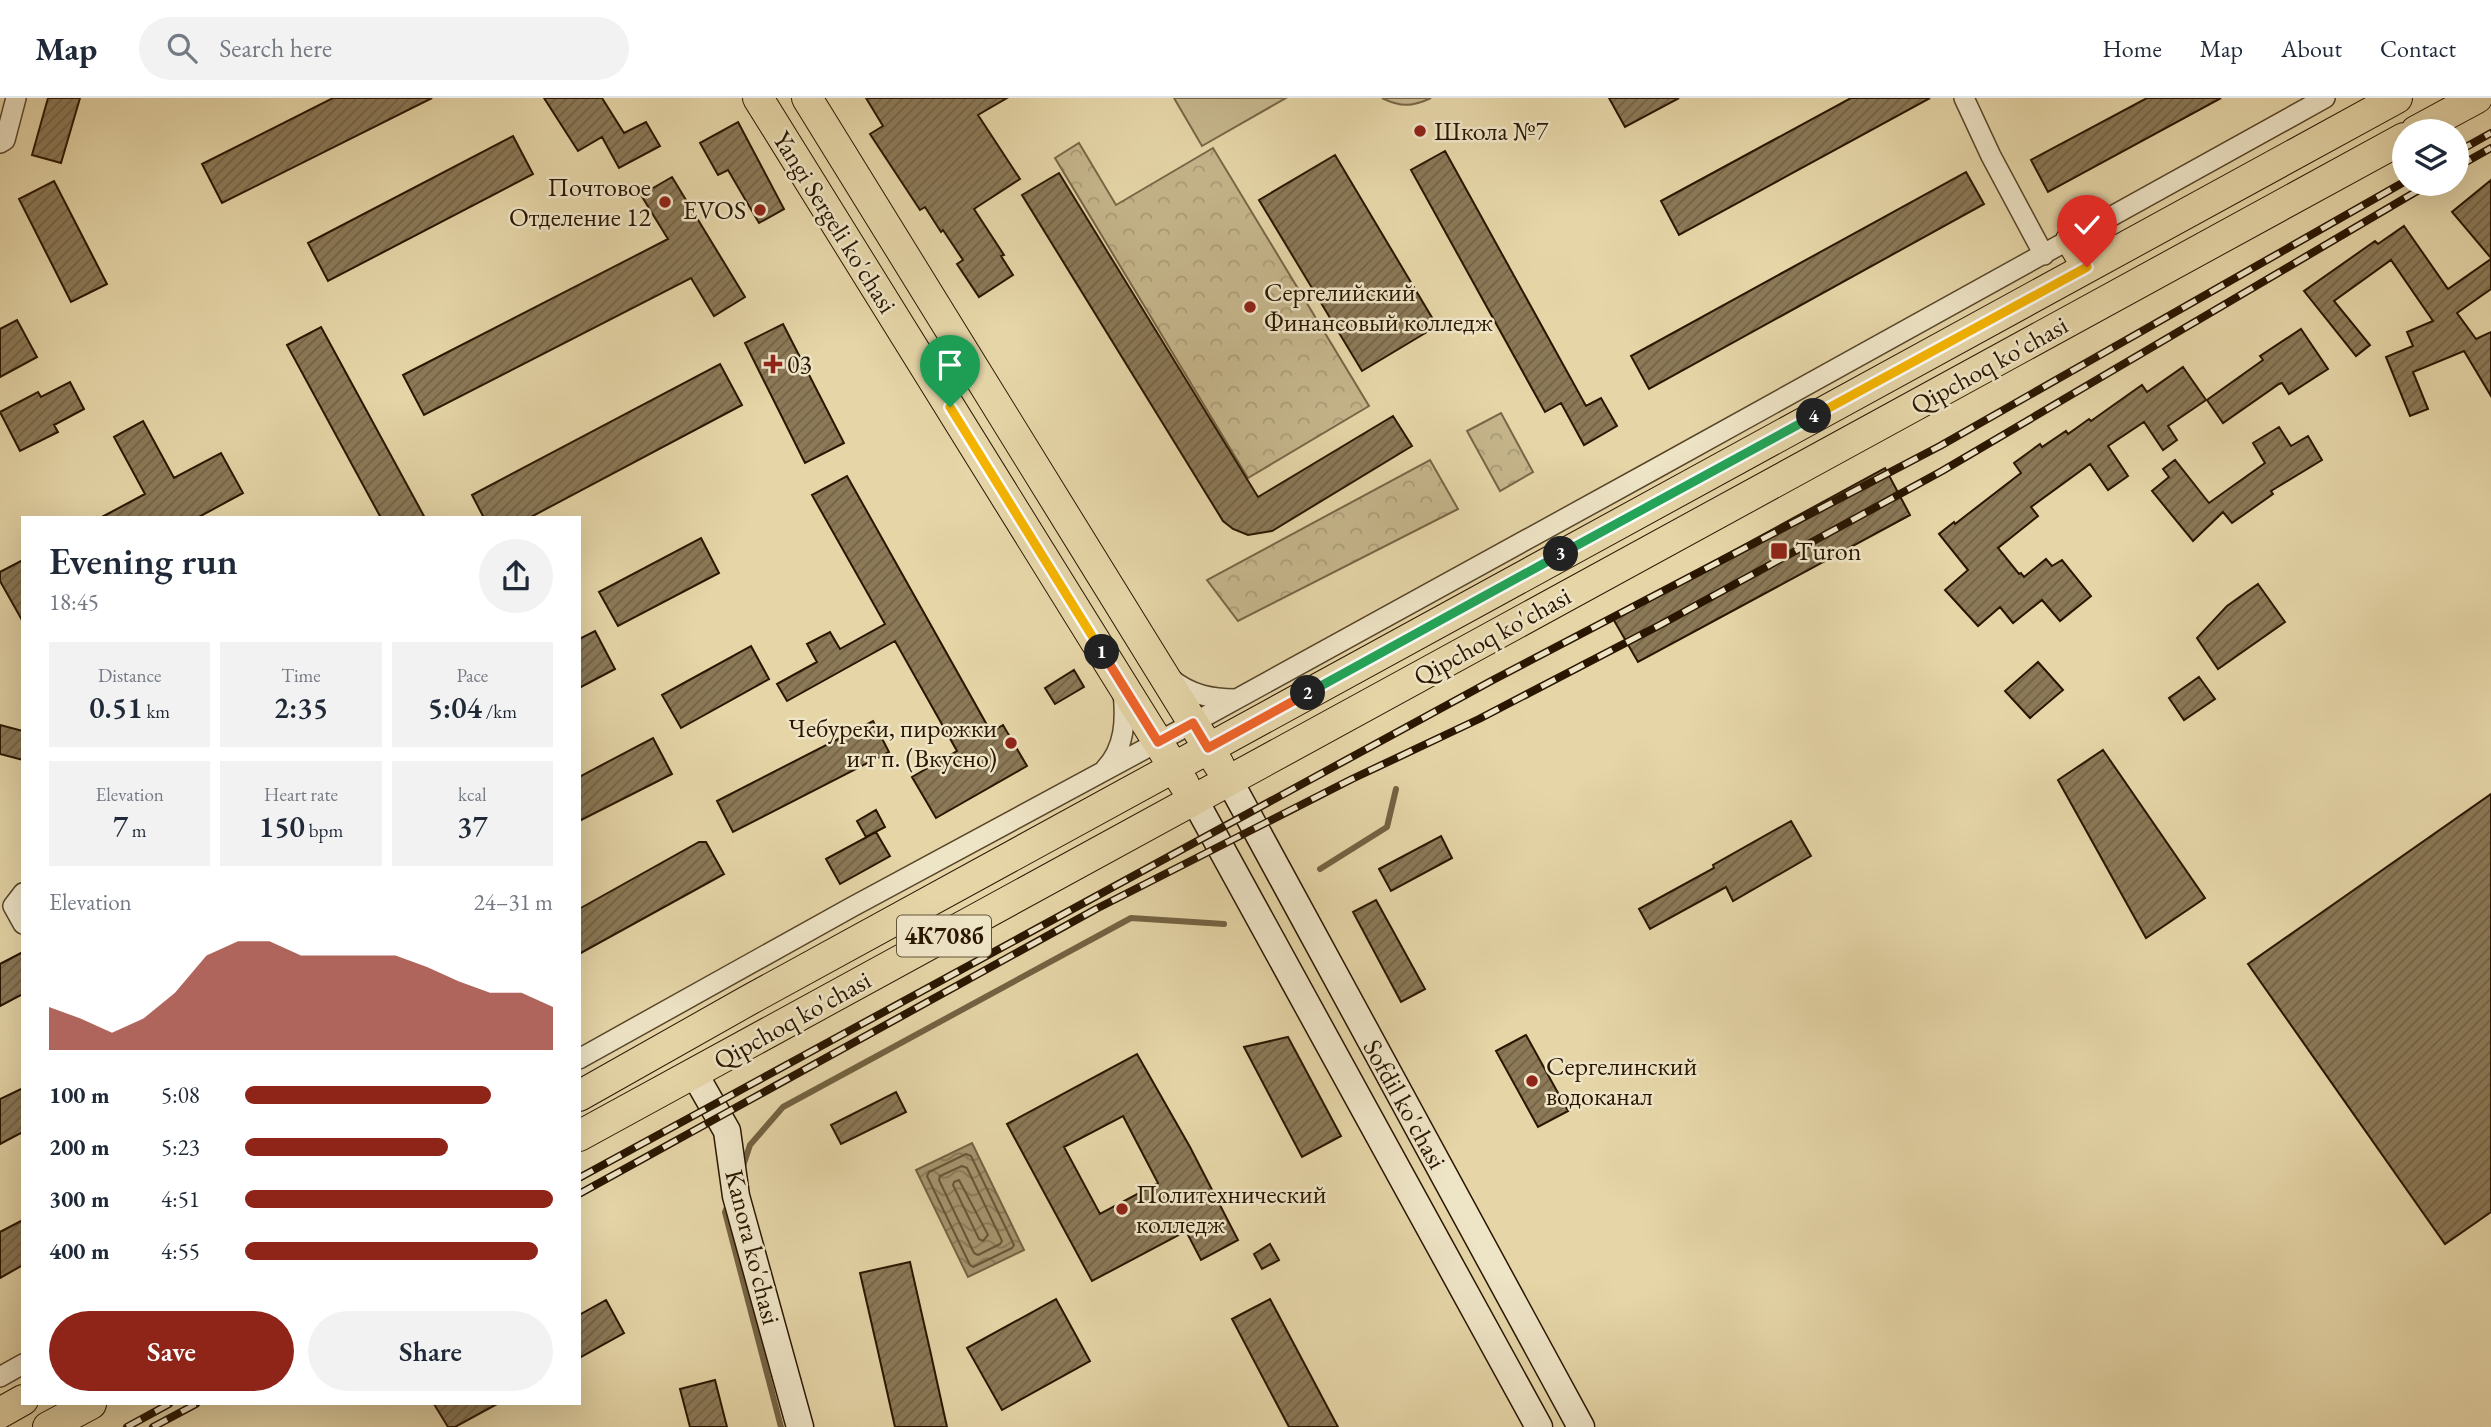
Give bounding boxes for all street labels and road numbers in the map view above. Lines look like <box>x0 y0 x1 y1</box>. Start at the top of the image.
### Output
street label: Yangi Sergeli ko'chasi <box>765 124 905 320</box>
street label: Qipchoq ko'chasi <box>1904 308 2074 422</box>
street label: Qipchoq ko'chasi <box>1407 579 1577 693</box>
road number: 4К708б <box>897 916 991 956</box>
street label: Qipchoq ko'chasi <box>707 963 877 1077</box>
street label: Sofdil ko'chasi <box>1355 1033 1455 1175</box>
street label: Kanora ko'chasi <box>717 1166 789 1328</box>

